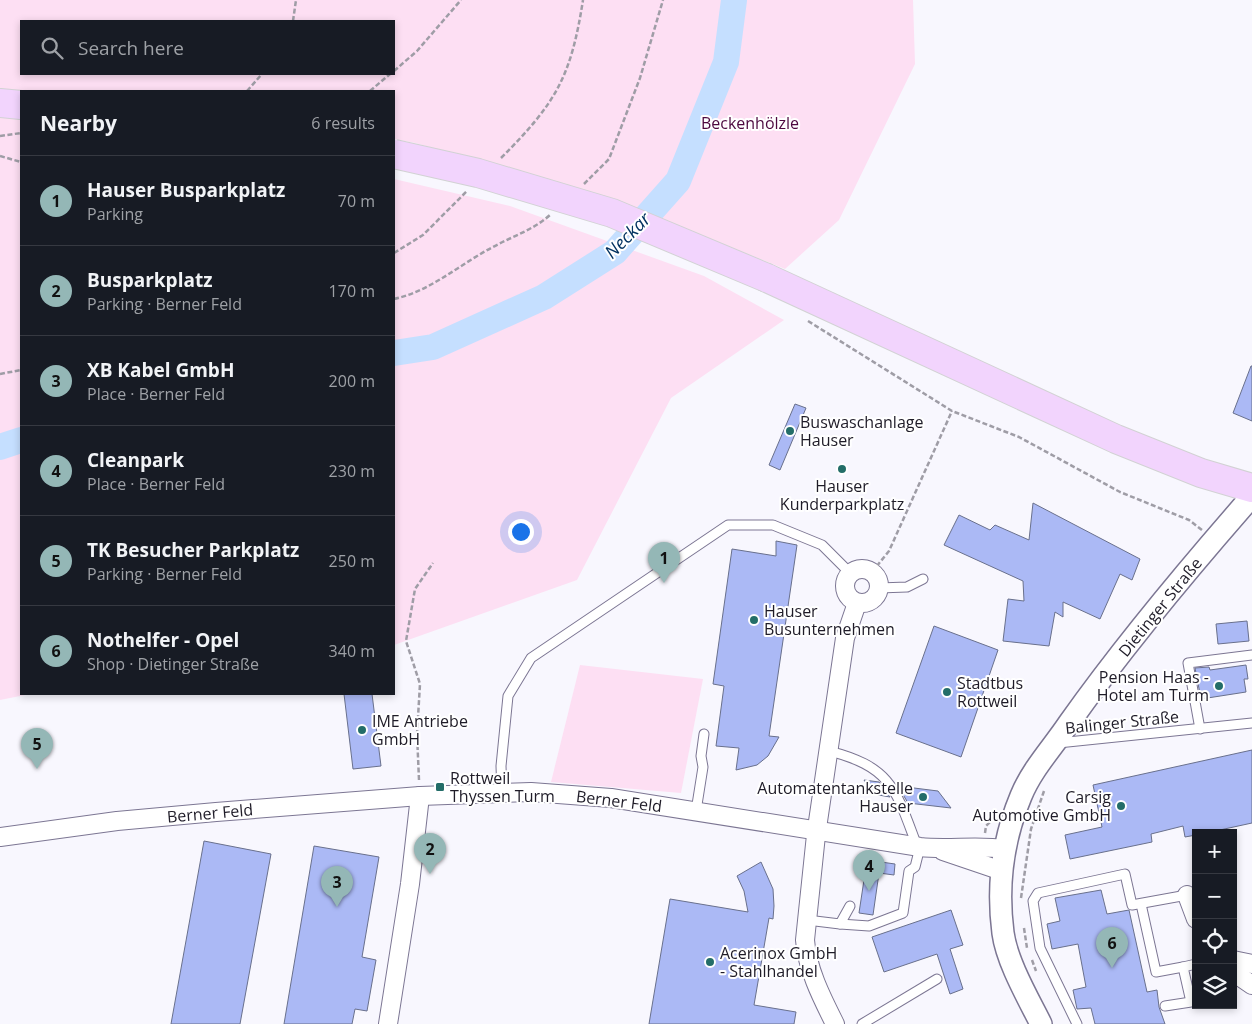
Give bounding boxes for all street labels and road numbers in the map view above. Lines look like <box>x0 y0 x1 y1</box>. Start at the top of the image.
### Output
street label: Dietinger Straße <box>1113 553 1207 661</box>
street label: Balinger Straße <box>1064 705 1180 739</box>
street label: Berner Feld <box>575 785 663 817</box>
street label: Berner Feld <box>166 798 254 828</box>

